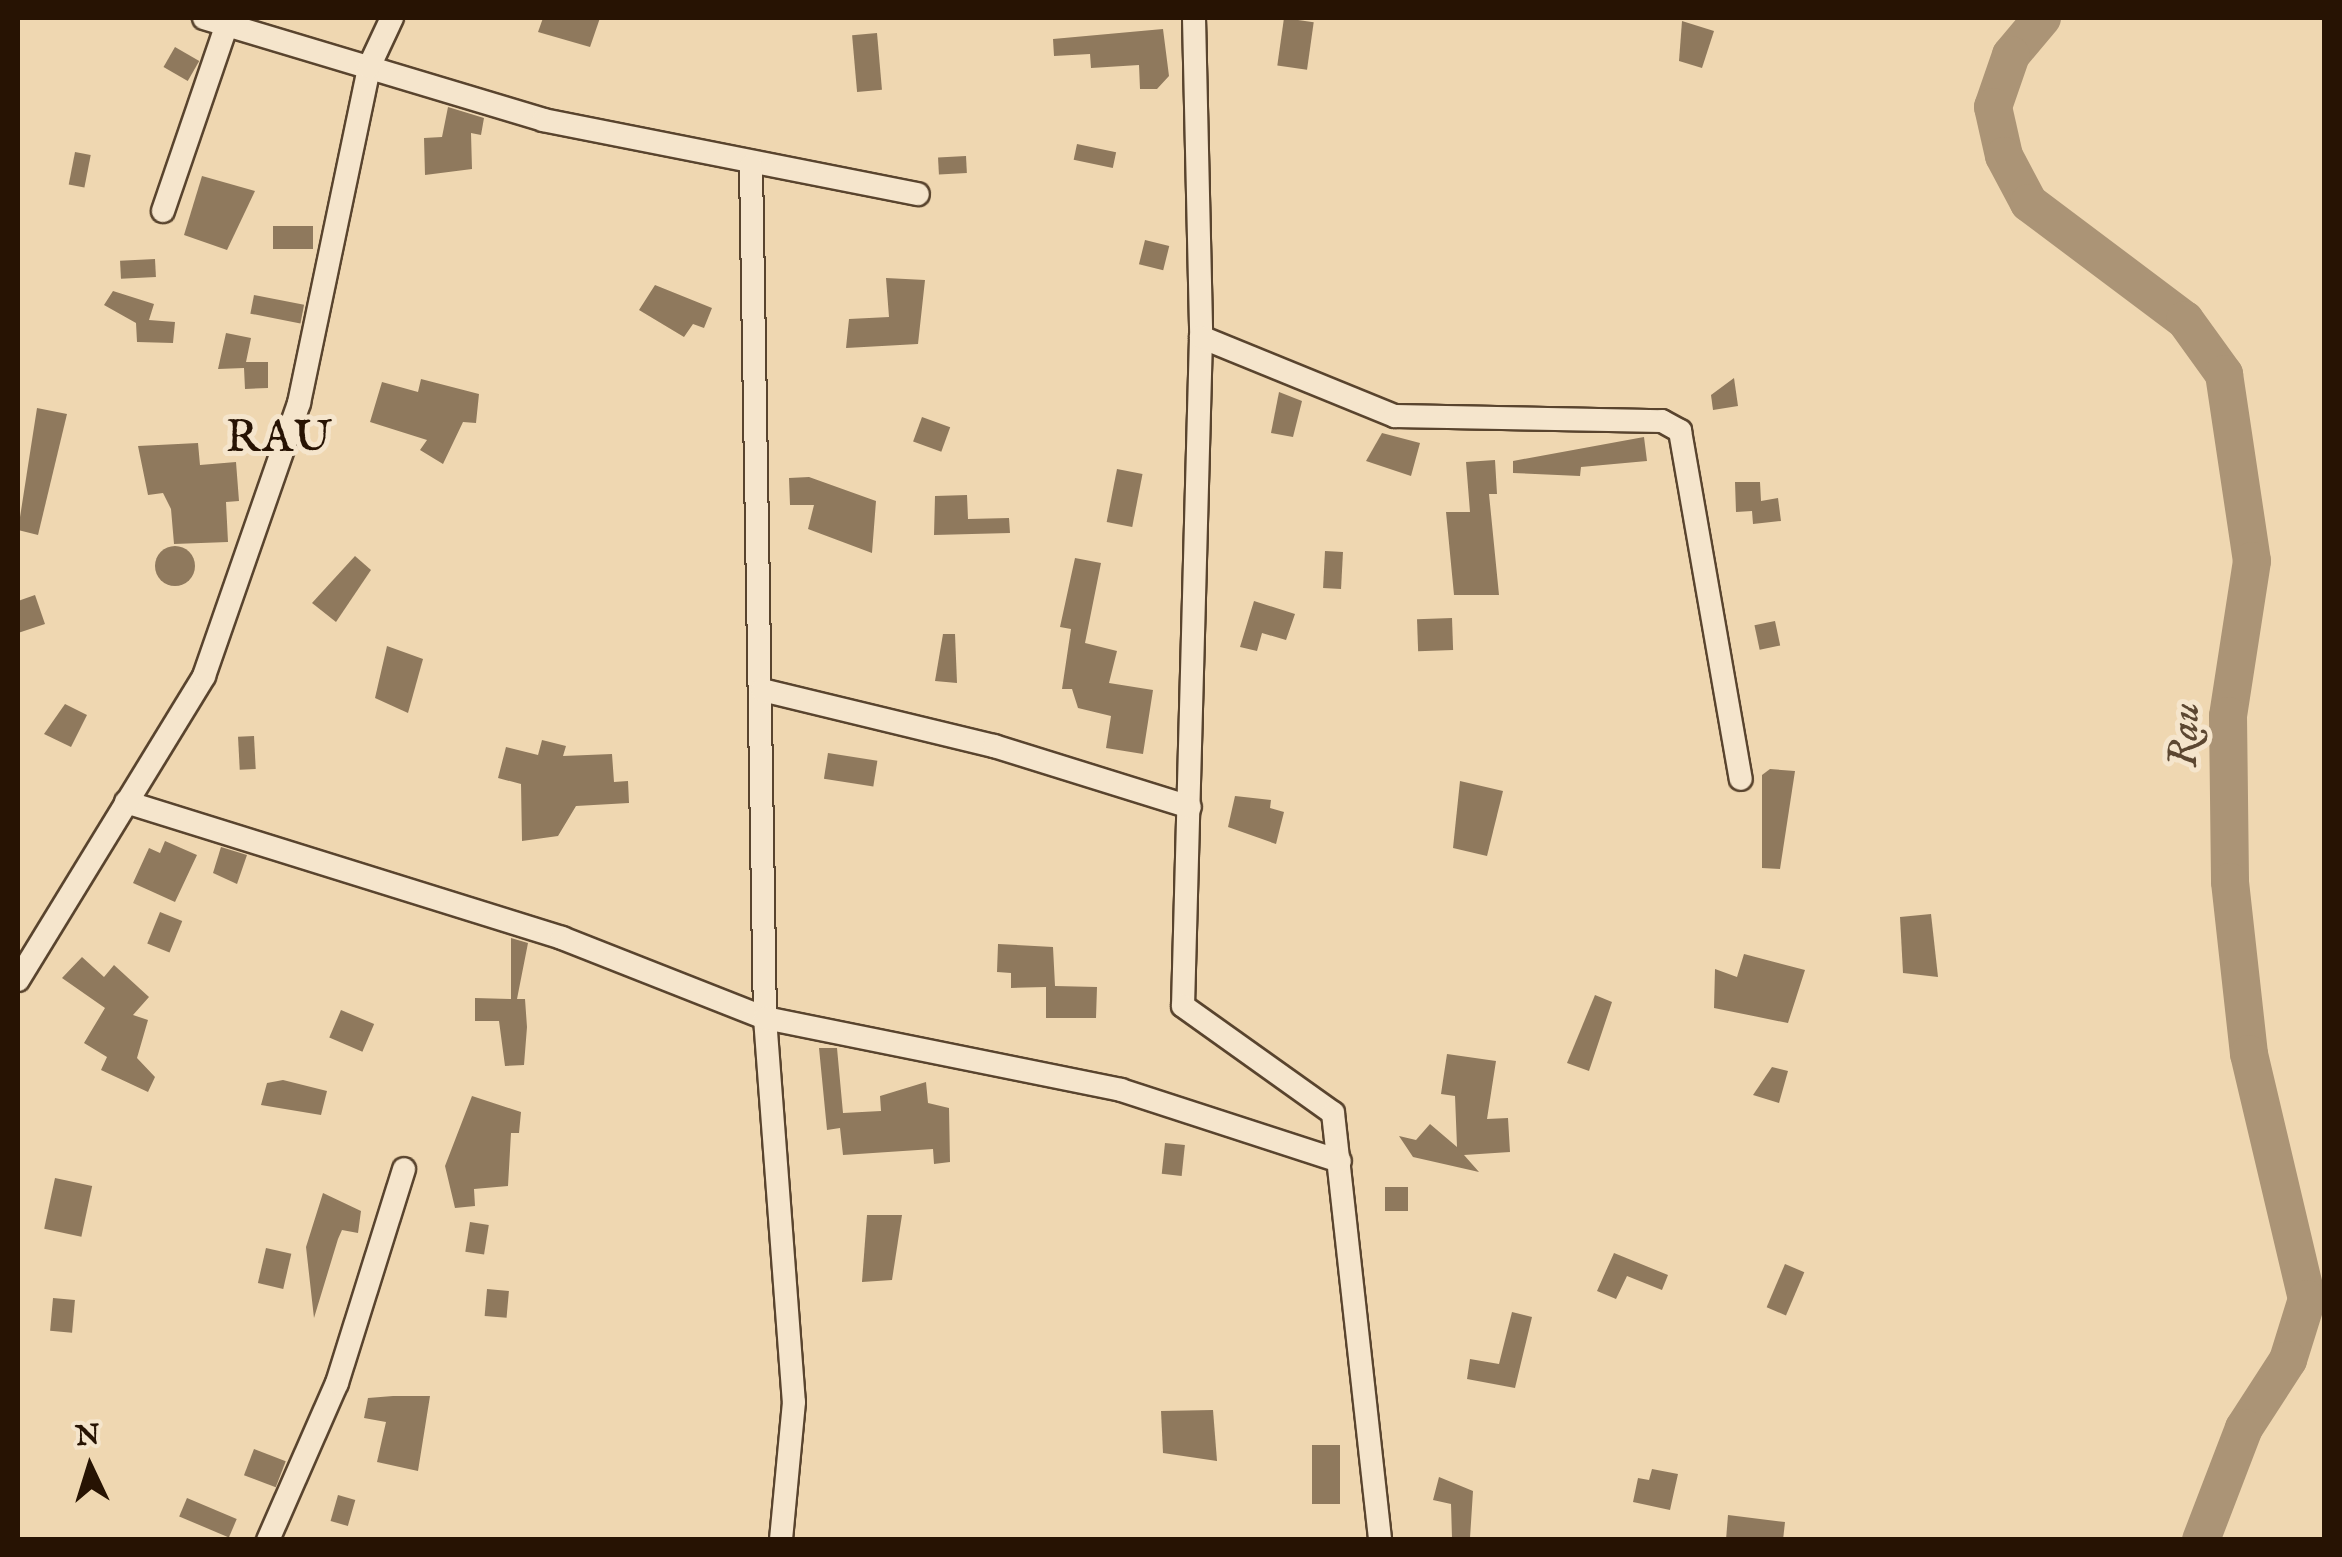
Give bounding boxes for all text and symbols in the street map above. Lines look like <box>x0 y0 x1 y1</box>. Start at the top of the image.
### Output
district label: RAU <box>226 412 334 466</box>
water label: Rau <box>2160 701 2212 769</box>
north arrow <box>40 1417 140 1517</box>
text: N <box>75 1418 101 1455</box>

